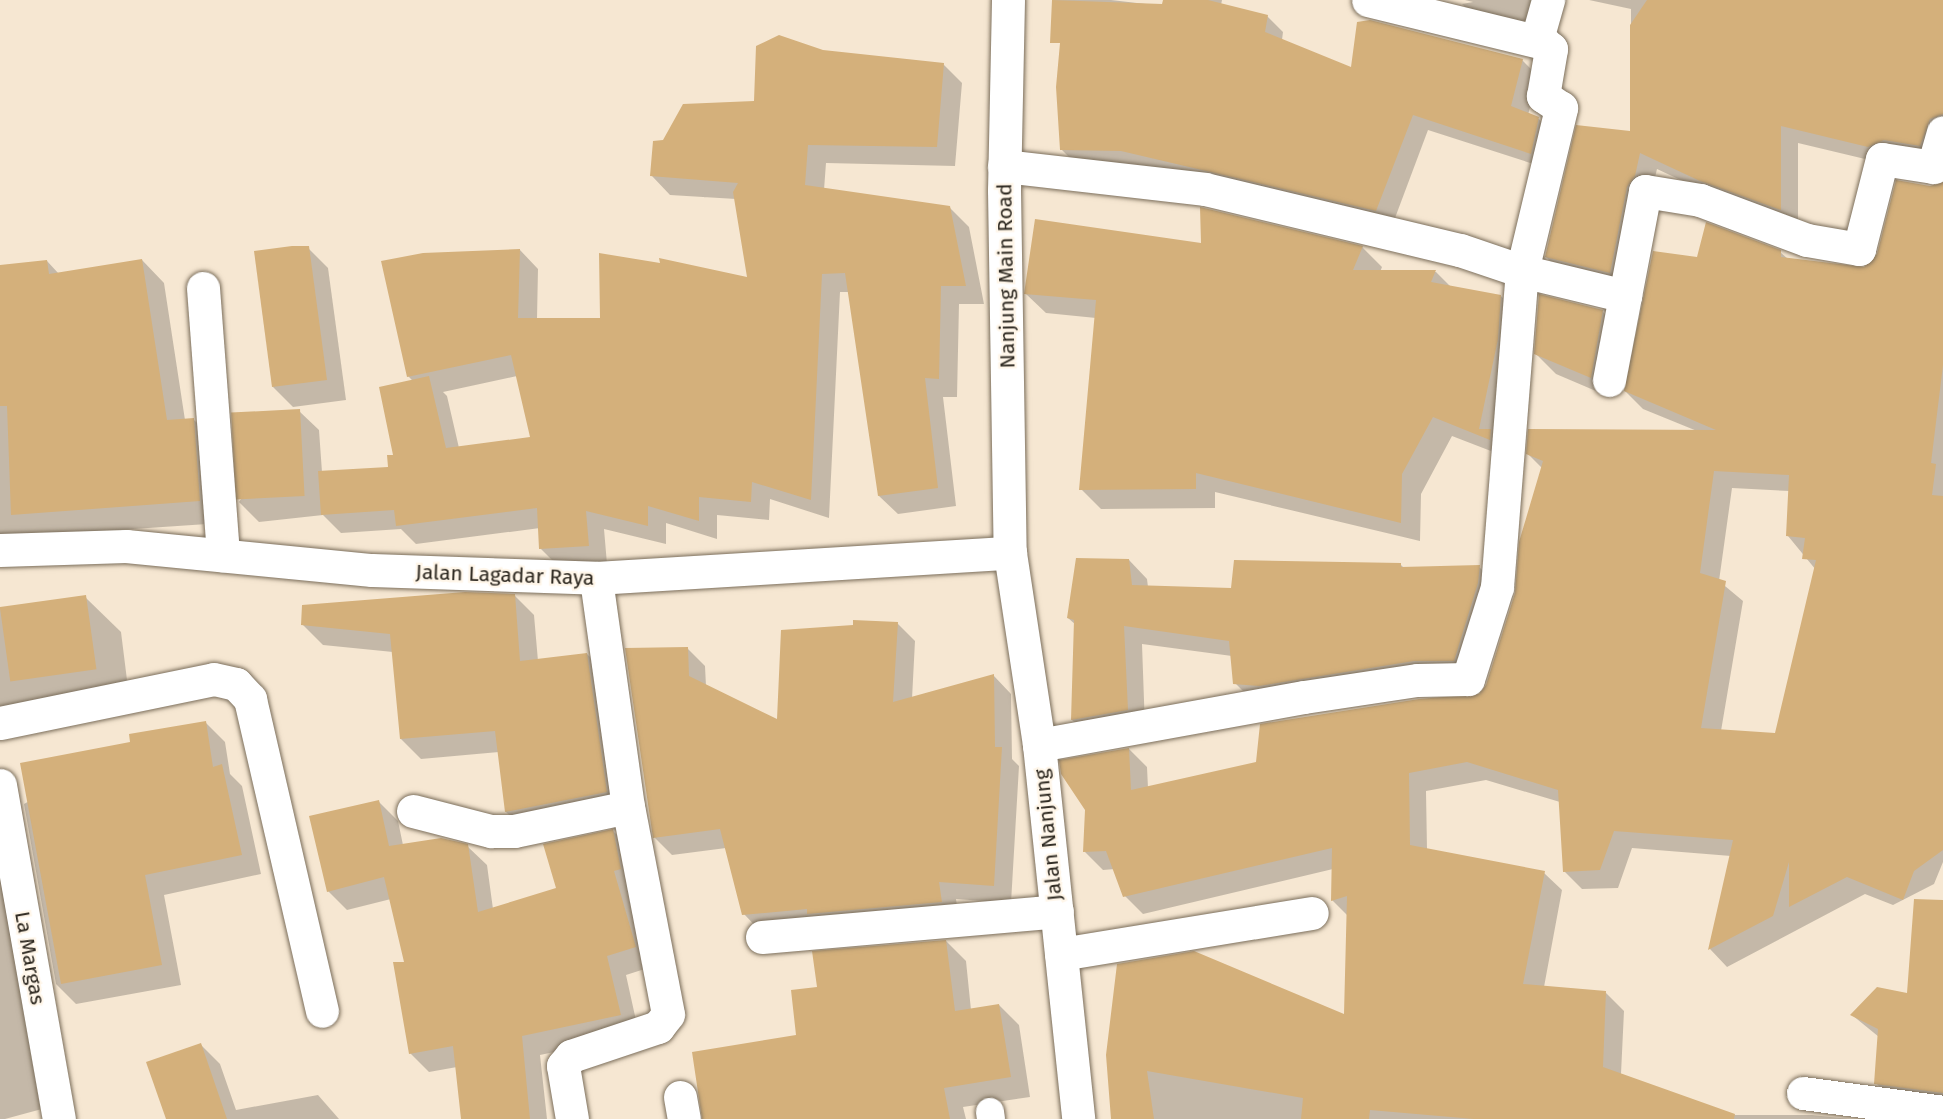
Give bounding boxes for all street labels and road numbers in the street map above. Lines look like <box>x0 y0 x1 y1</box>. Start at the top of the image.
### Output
street label: Nanjung Main Road <box>992 183 1020 369</box>
street label: Jalan Lagadar Raya <box>415 559 595 591</box>
street label: Jalan Nanjung <box>1029 768 1067 902</box>
street label: La Margas <box>9 909 51 1007</box>

